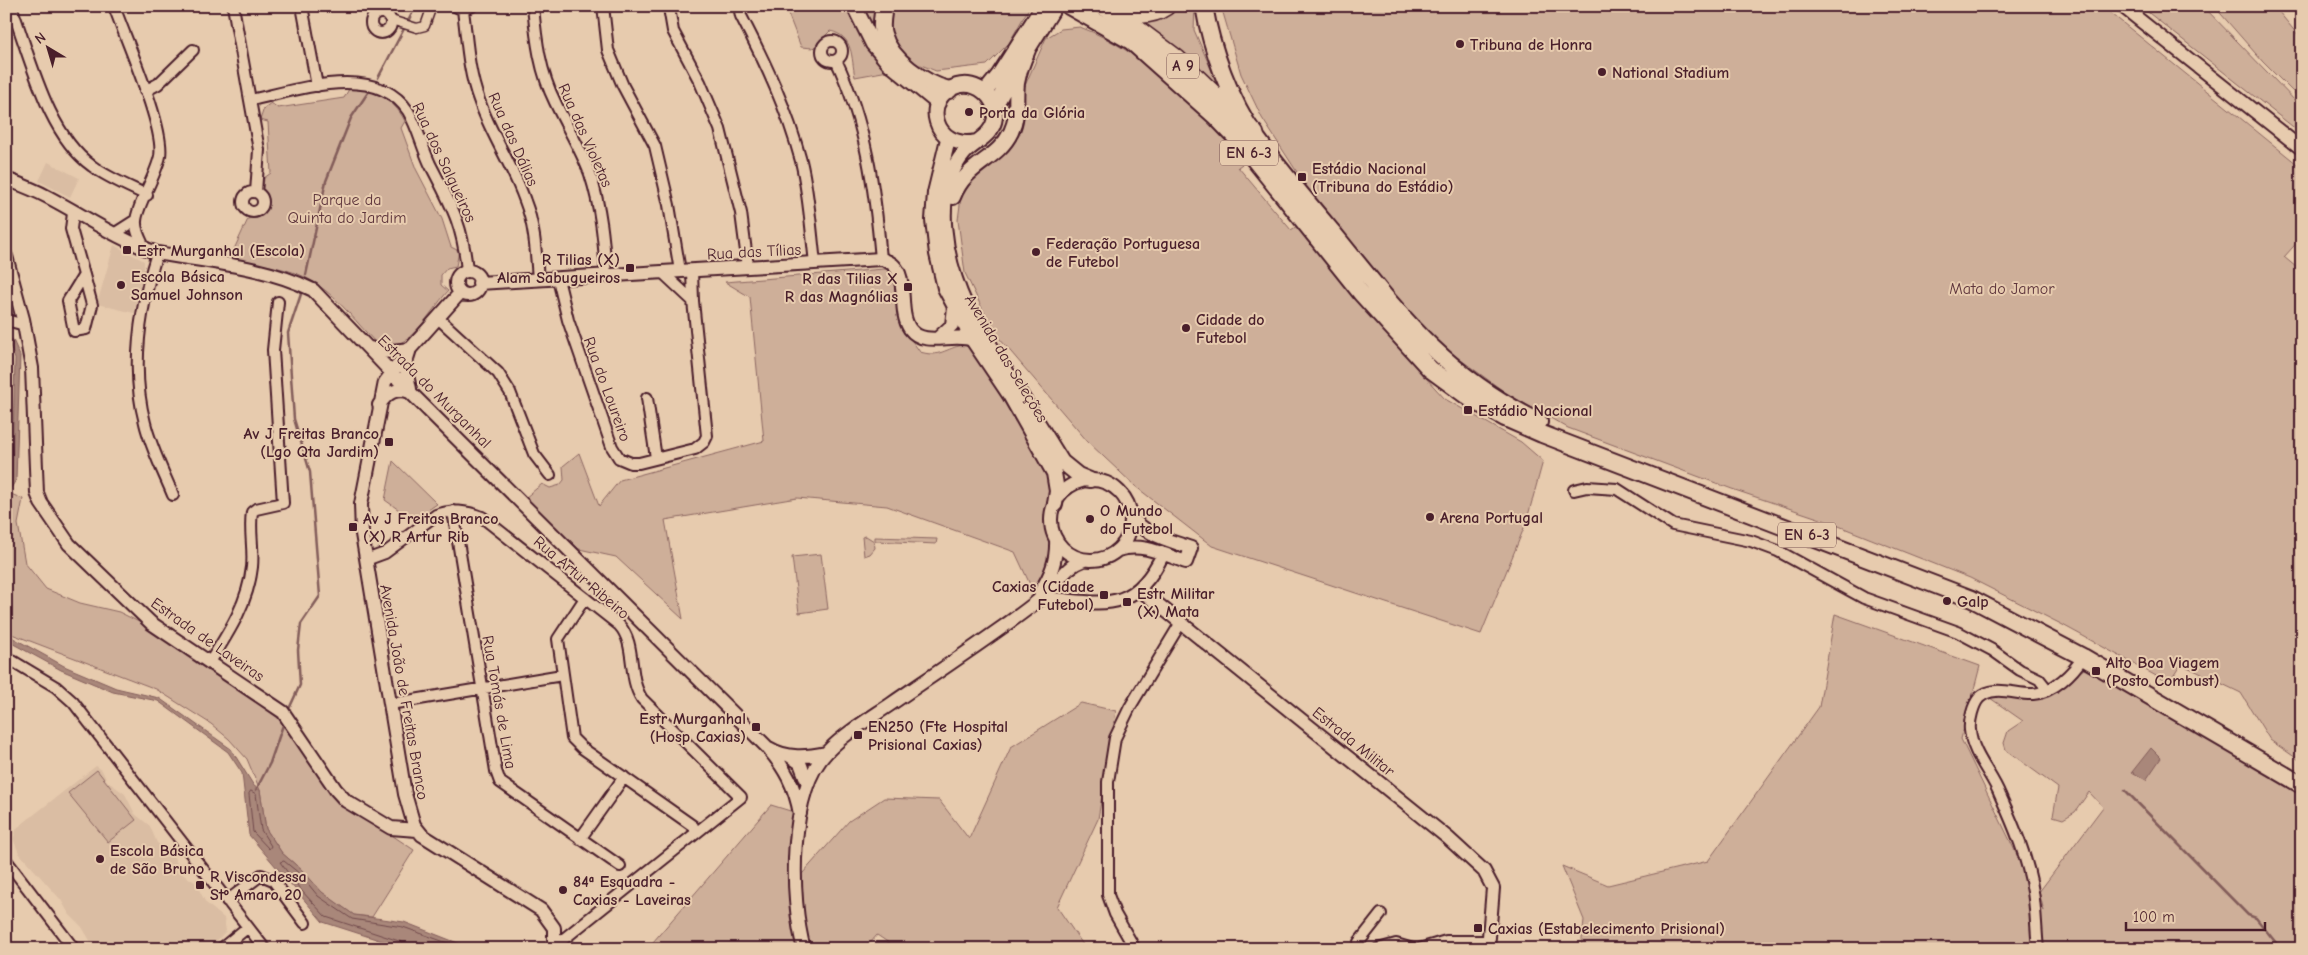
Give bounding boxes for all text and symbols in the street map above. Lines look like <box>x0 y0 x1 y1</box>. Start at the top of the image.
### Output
north arrow <box>22 22 72 72</box>
text: N <box>31 29 49 48</box>
place label: Tribuna de Honra <box>1470 36 1592 54</box>
marker: Tribuna de Honra <box>1454 38 1466 50</box>
road number: A 9 <box>1167 54 1199 78</box>
place label: National Stadium <box>1612 64 1729 82</box>
marker: National Stadium <box>1596 66 1608 78</box>
street label: Rua das Violetas <box>554 81 616 190</box>
street label: Rua das Dálias <box>484 90 542 189</box>
street label: Rua dos Salgueiros <box>408 100 480 226</box>
place label: Porta da Glória <box>979 104 1085 122</box>
marker: Porta da Glória <box>963 106 975 118</box>
road number: EN 6-3 <box>1220 140 1278 166</box>
place label: Estádio Nacional (Tribuna do Estádio) <box>1312 160 1453 196</box>
marker: Estádio Nacional (Tribuna do Estádio) <box>1296 171 1308 183</box>
park label: Parque da Quinta do Jardim <box>288 191 406 227</box>
place label: Federação Portuguesa de Futebol <box>1046 235 1200 271</box>
street label: Rua das Tílias <box>707 241 802 263</box>
place label: Estr Murganhal (Escola) <box>137 242 305 260</box>
marker: Estr Murganhal (Escola) <box>121 244 133 256</box>
marker: Federação Portuguesa de Futebol <box>1030 246 1042 258</box>
place label: R Tilias (X) Alam Sabugueiros <box>497 251 620 287</box>
marker: R Tilias (X) Alam Sabugueiros <box>624 262 636 274</box>
place label: Escola Básica Samuel Johnson <box>131 268 243 304</box>
place label: R das Tilias X R das Magnólias <box>785 270 898 306</box>
marker: Escola Básica Samuel Johnson <box>115 279 127 291</box>
park label: Mata do Jamor <box>1949 280 2055 298</box>
marker: R das Tilias X R das Magnólias <box>902 281 914 293</box>
street label: Avenida das Seleções <box>961 291 1052 426</box>
place label: Cidade do Futebol <box>1196 311 1265 347</box>
marker: Cidade do Futebol <box>1180 322 1192 334</box>
street label: Estrada do Murganhal <box>374 331 495 452</box>
street label: Rua do Loureiro <box>580 334 634 444</box>
place label: Estádio Nacional <box>1478 402 1592 420</box>
marker: Estádio Nacional <box>1462 404 1474 416</box>
place label: Av J Freitas Branco (Lgo Qta Jardim) <box>244 425 379 461</box>
marker: Av J Freitas Branco (Lgo Qta Jardim) <box>383 436 395 448</box>
place label: O Mundo do Futebol <box>1100 502 1173 538</box>
place label: Arena Portugal <box>1440 509 1543 527</box>
place label: Av J Freitas Branco (X) R Artur Rib <box>363 510 498 546</box>
marker: Arena Portugal <box>1424 511 1436 523</box>
marker: O Mundo do Futebol <box>1084 513 1096 525</box>
marker: Av J Freitas Branco (X) R Artur Rib <box>347 521 359 533</box>
road number: EN 6-3 <box>1778 522 1836 548</box>
street label: Rua Artur Ribeiro <box>530 533 633 623</box>
place label: Caxias (Cidade Futebol) <box>992 578 1094 614</box>
street label: Avenida João de Freitas Branco <box>376 583 432 801</box>
place label: Estr Militar (X) Mata <box>1137 585 1215 621</box>
marker: Caxias (Cidade Futebol) <box>1098 589 1110 601</box>
place label: Galp <box>1957 593 1989 611</box>
street label: Estrada de Laveiras <box>147 594 268 686</box>
marker: Galp <box>1941 595 1953 607</box>
marker: Estr Militar (X) Mata <box>1121 596 1133 608</box>
street label: Rua Tomás de Lima <box>478 634 520 770</box>
place label: Alto Boa Viagem (Posto Combust) <box>2106 654 2220 690</box>
marker: Alto Boa Viagem (Posto Combust) <box>2090 665 2102 677</box>
street label: Estrada Militar <box>1309 703 1398 781</box>
place label: Estr Murganhal (Hosp Caxias) <box>639 710 746 746</box>
place label: EN250 (Fte Hospital Prisional Caxias) <box>868 718 1008 754</box>
marker: Estr Murganhal (Hosp Caxias) <box>750 721 762 733</box>
marker: EN250 (Fte Hospital Prisional Caxias) <box>852 729 864 741</box>
place label: Escola Básica de São Bruno <box>110 842 204 878</box>
marker: Escola Básica de São Bruno <box>94 853 106 865</box>
place label: R Viscondessa Stº Amaro 20 <box>210 868 307 904</box>
place label: 84ª Esquadra - Caxias - Laveiras <box>573 873 691 909</box>
marker: R Viscondessa Stº Amaro 20 <box>194 879 206 891</box>
marker: 84ª Esquadra - Caxias - Laveiras <box>557 884 569 896</box>
scale bar <box>2126 900 2264 932</box>
text: 100 m <box>2133 908 2175 926</box>
place label: Caxias (Estabelecimento Prisional) <box>1488 920 1725 938</box>
marker: Caxias (Estabelecimento Prisional) <box>1472 922 1484 934</box>

